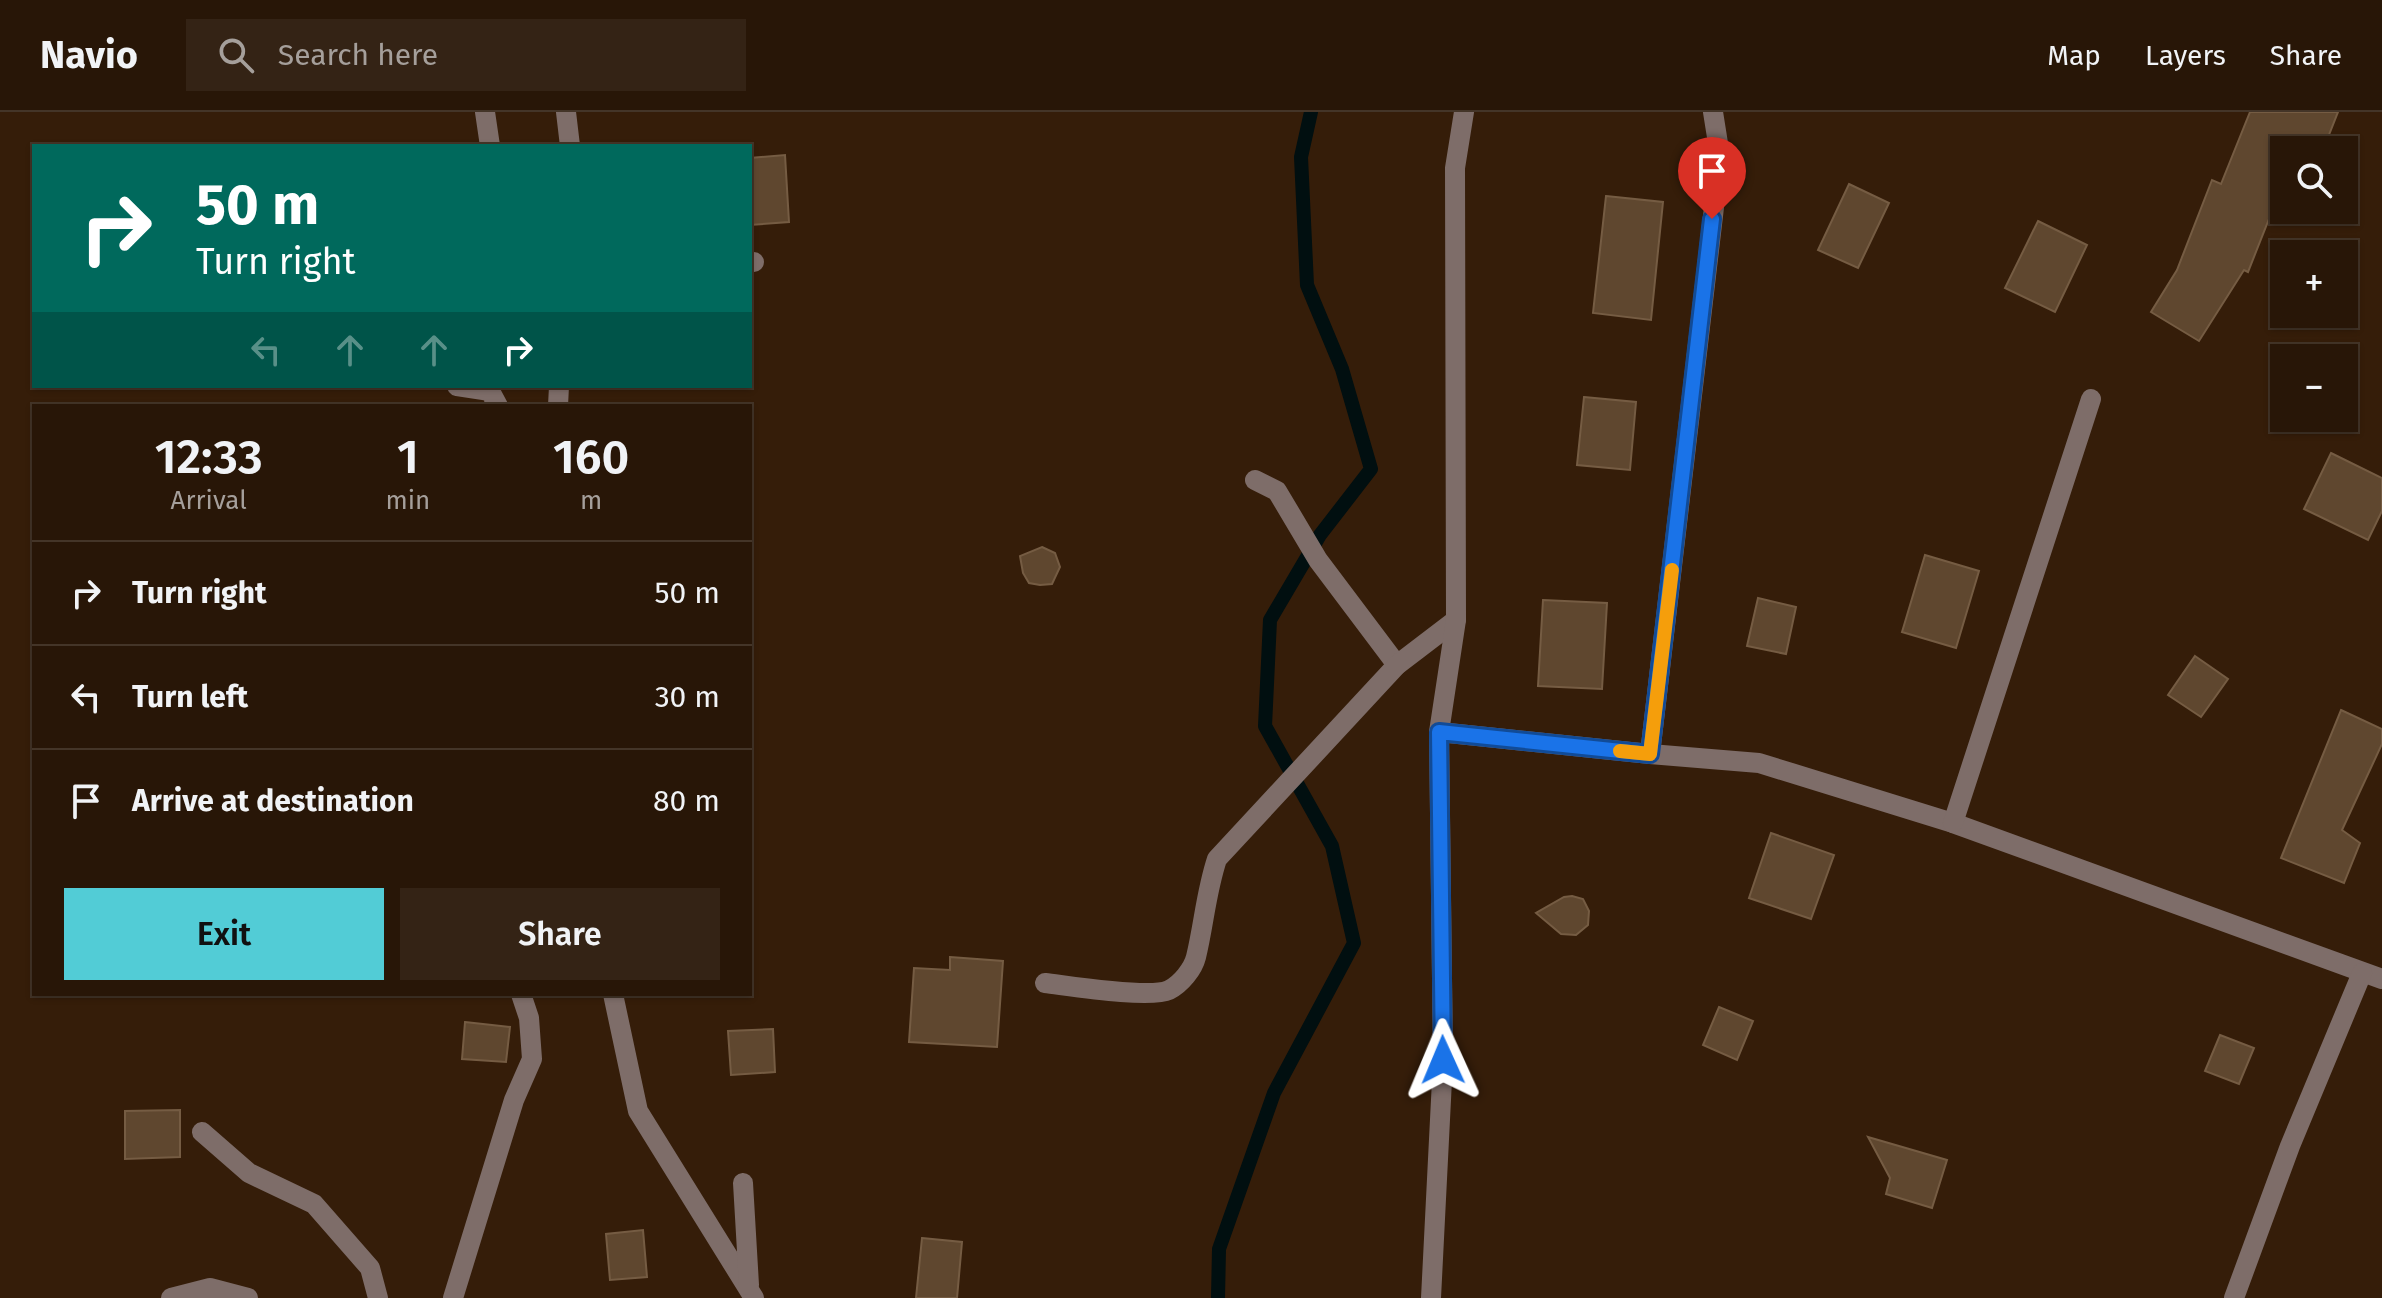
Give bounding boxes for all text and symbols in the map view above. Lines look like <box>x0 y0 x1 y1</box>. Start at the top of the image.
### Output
search box <box>186 19 746 91</box>
text: Navio <box>40 32 138 78</box>
icon: search <box>214 33 258 77</box>
text: Search here <box>278 37 438 73</box>
text: Map <box>2047 39 2101 72</box>
text: Layers <box>2145 39 2226 72</box>
text: Share <box>2270 39 2342 72</box>
map controls <box>2270 136 2358 432</box>
button: search <box>2270 136 2358 224</box>
pin <box>1678 137 1746 219</box>
icon: arrive <box>1690 149 1734 193</box>
text: 50 m <box>196 172 319 239</box>
icon: right <box>64 176 168 280</box>
text: Turn right <box>196 240 356 284</box>
button: + <box>2270 240 2358 328</box>
icon: left <box>244 328 288 372</box>
icon: ahead <box>328 328 372 372</box>
icon: ahead <box>412 328 456 372</box>
icon: right <box>496 328 540 372</box>
button: − <box>2270 344 2358 432</box>
text: 12:33 <box>155 428 263 486</box>
text: 1 <box>397 428 419 486</box>
text: 160 <box>553 428 629 486</box>
text: Arrival <box>171 485 247 516</box>
text: min <box>385 485 430 516</box>
text: m <box>580 485 602 516</box>
icon: right <box>64 571 108 615</box>
text: Turn right <box>132 575 267 611</box>
text: 50 m <box>655 575 720 611</box>
icon: left <box>64 675 108 719</box>
text: Turn left <box>132 679 248 715</box>
text: 30 m <box>655 679 720 715</box>
icon: arrive <box>64 779 108 823</box>
text: Arrive at destination <box>132 783 414 819</box>
text: 80 m <box>653 783 720 819</box>
button: Exit <box>64 888 384 980</box>
button: Share <box>400 888 720 980</box>
position arrow <box>1401 1018 1485 1102</box>

